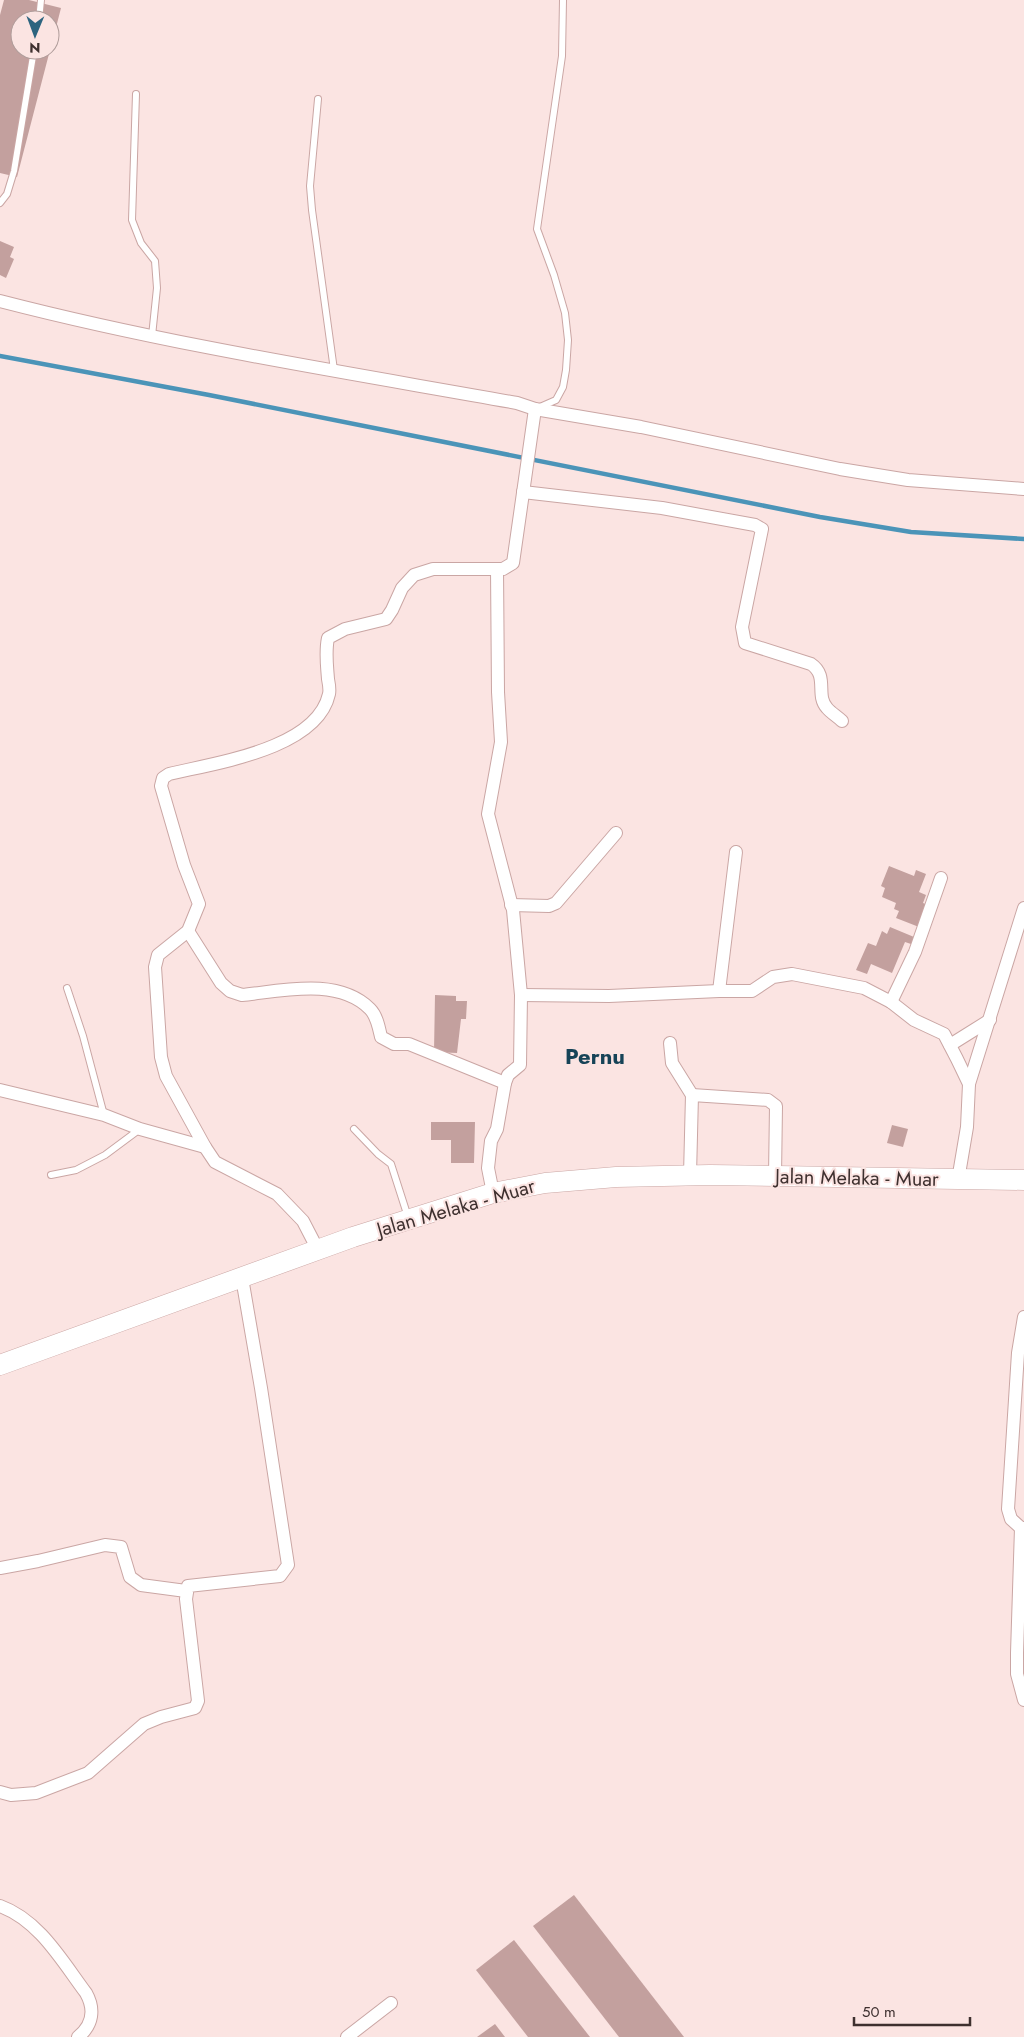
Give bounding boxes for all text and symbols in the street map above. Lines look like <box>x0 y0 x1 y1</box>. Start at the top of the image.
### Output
north arrow <box>10 10 60 60</box>
text: N <box>29 38 41 58</box>
district label: Pernu <box>565 1040 625 1072</box>
street label: Jalan Melaka - Muar <box>772 1162 939 1194</box>
street label: Jalan Melaka - Muar <box>370 1171 539 1245</box>
scale bar <box>854 1994 970 2026</box>
text: 50 m <box>862 2001 896 2023</box>

